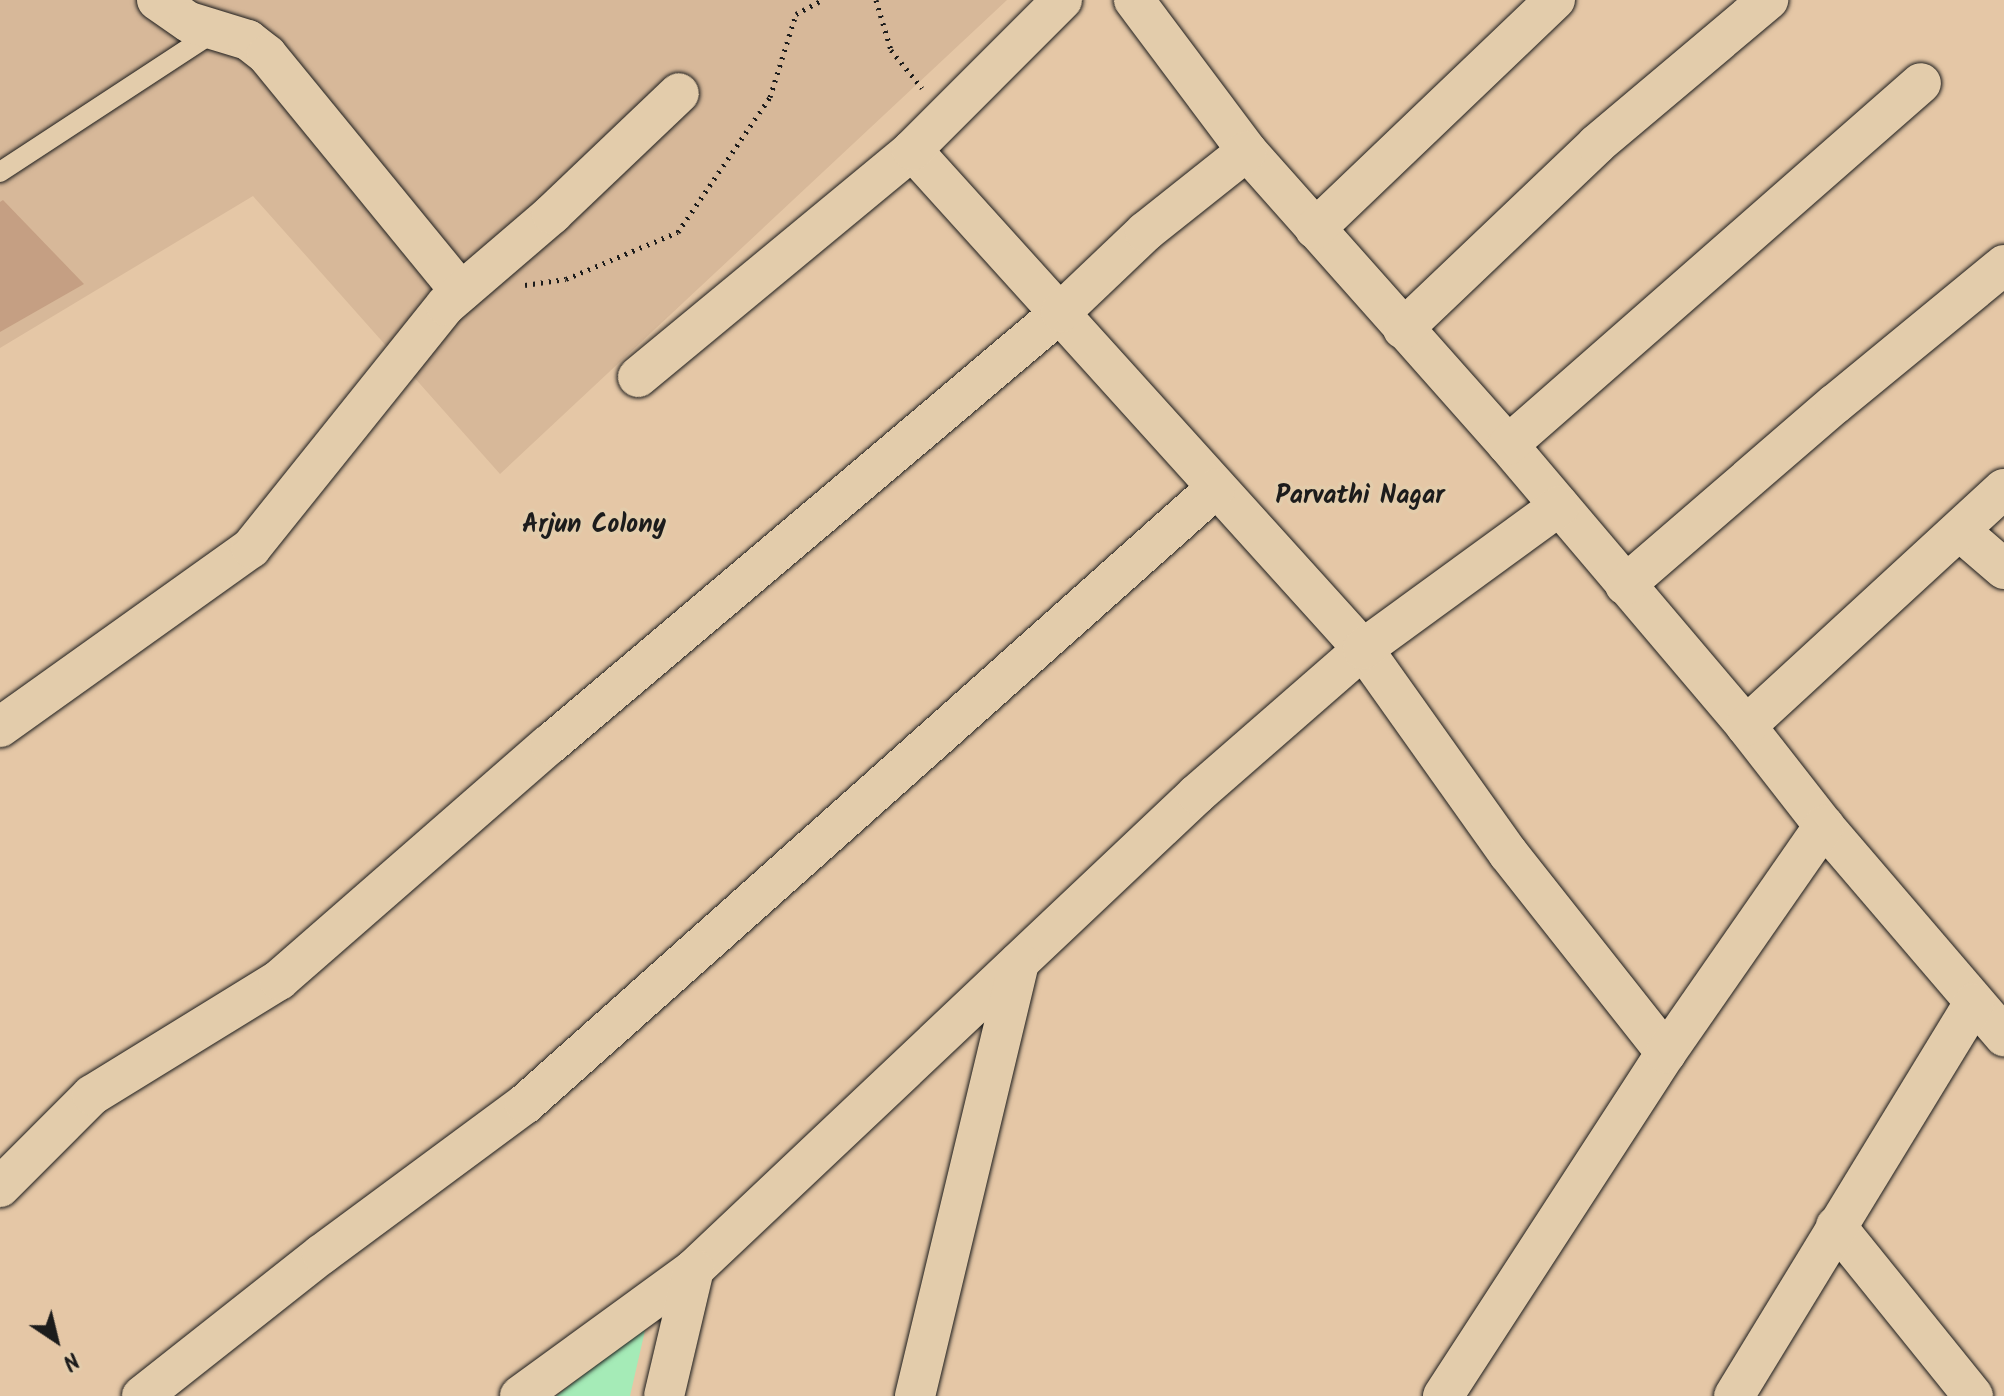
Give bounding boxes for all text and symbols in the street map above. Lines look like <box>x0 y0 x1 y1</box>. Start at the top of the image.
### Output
district label: Parvathi Nagar <box>1275 481 1445 513</box>
district label: Arjun Colony <box>522 510 666 542</box>
north arrow <box>16 1300 96 1380</box>
text: N <box>54 1342 86 1378</box>

